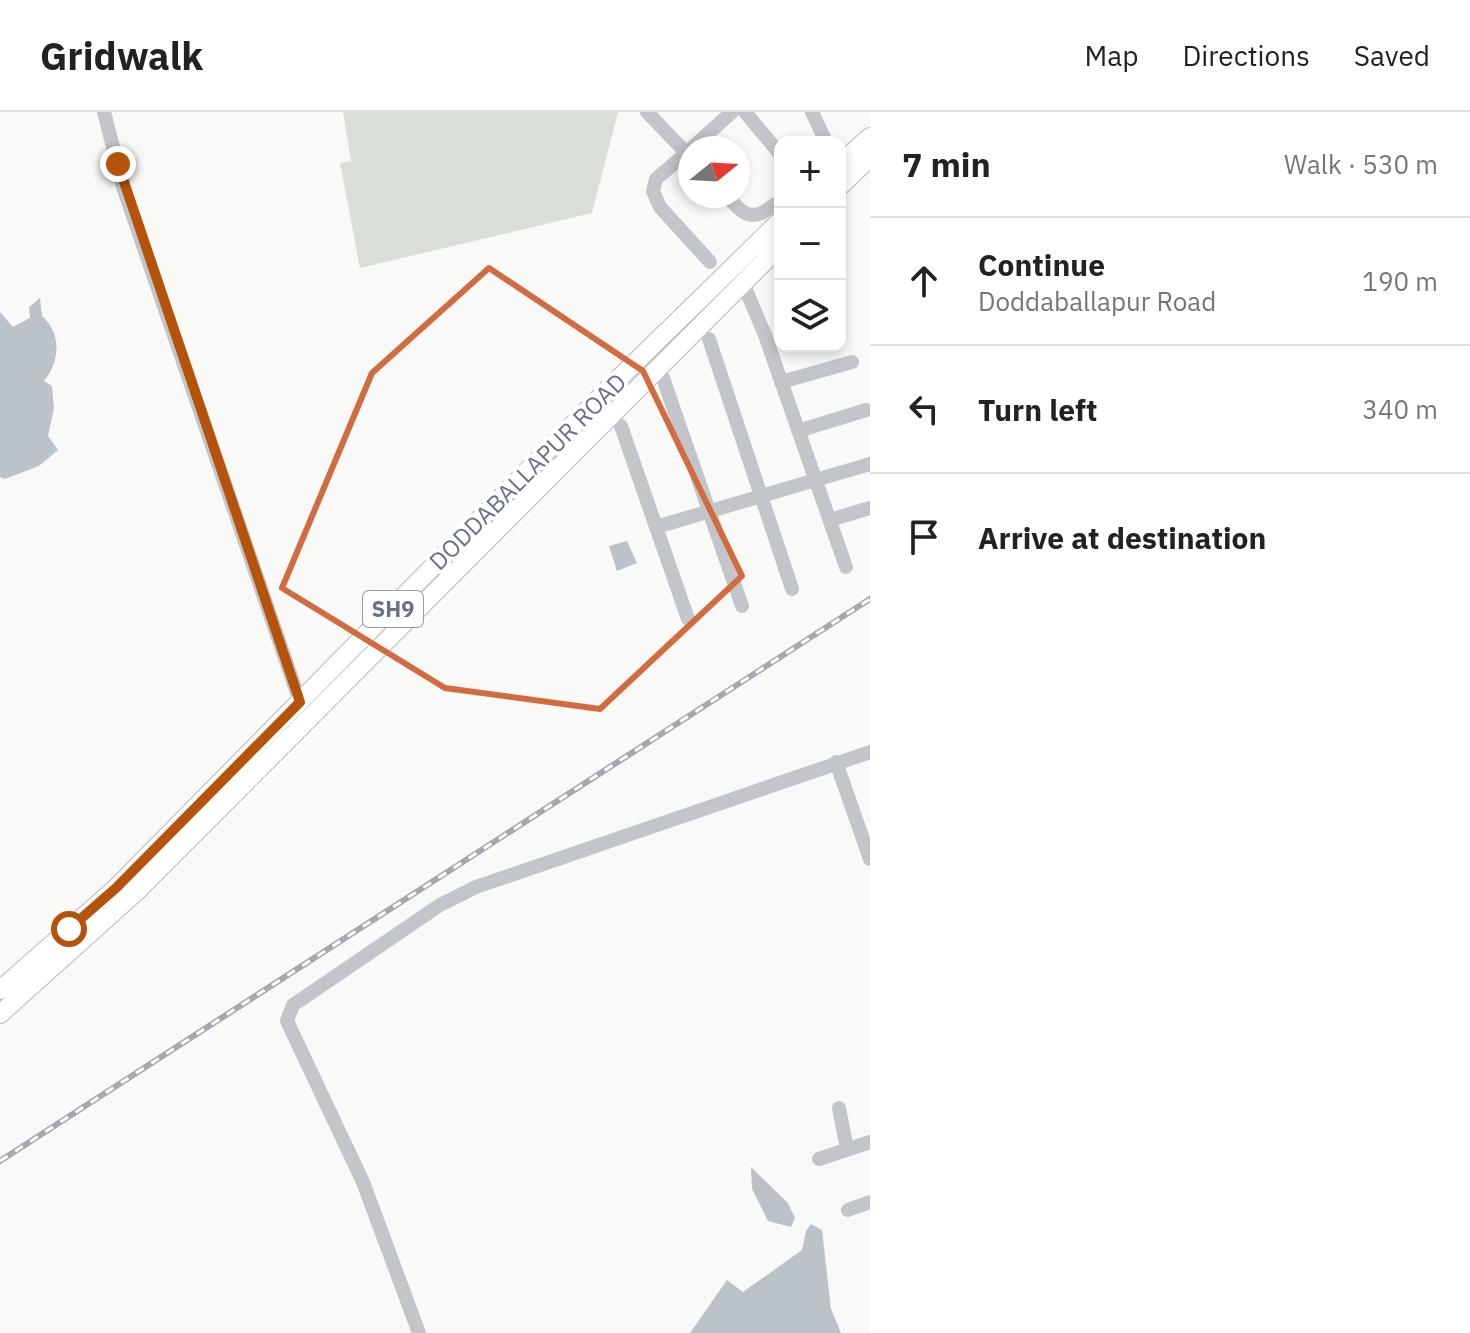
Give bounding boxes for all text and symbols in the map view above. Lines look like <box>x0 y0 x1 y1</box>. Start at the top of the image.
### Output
text: Gridwalk <box>40 31 203 80</box>
text: Map <box>1084 37 1138 74</box>
text: Directions <box>1182 37 1310 74</box>
text: Saved <box>1354 37 1430 74</box>
north arrow <box>678 136 750 208</box>
map controls <box>774 136 846 352</box>
button: + <box>774 136 846 208</box>
text: 7 min <box>902 142 991 186</box>
route end <box>100 146 136 182</box>
text: Walk · 530 m <box>1284 147 1438 181</box>
button: − <box>774 208 846 280</box>
text: Continue <box>978 245 1105 284</box>
icon: ahead <box>902 259 946 303</box>
text: 190 m <box>1362 264 1438 298</box>
button: layers <box>774 280 846 352</box>
text: Doddaballapur Road <box>978 284 1216 318</box>
street label: DODDABALLAPUR ROAD <box>422 366 633 577</box>
icon: left <box>902 387 946 431</box>
text: Turn left <box>978 390 1097 429</box>
text: 340 m <box>1362 392 1438 426</box>
icon: arrive <box>902 515 946 559</box>
text: Arrive at destination <box>978 518 1266 557</box>
road number: SH9 <box>363 591 423 627</box>
route start <box>51 911 87 947</box>

